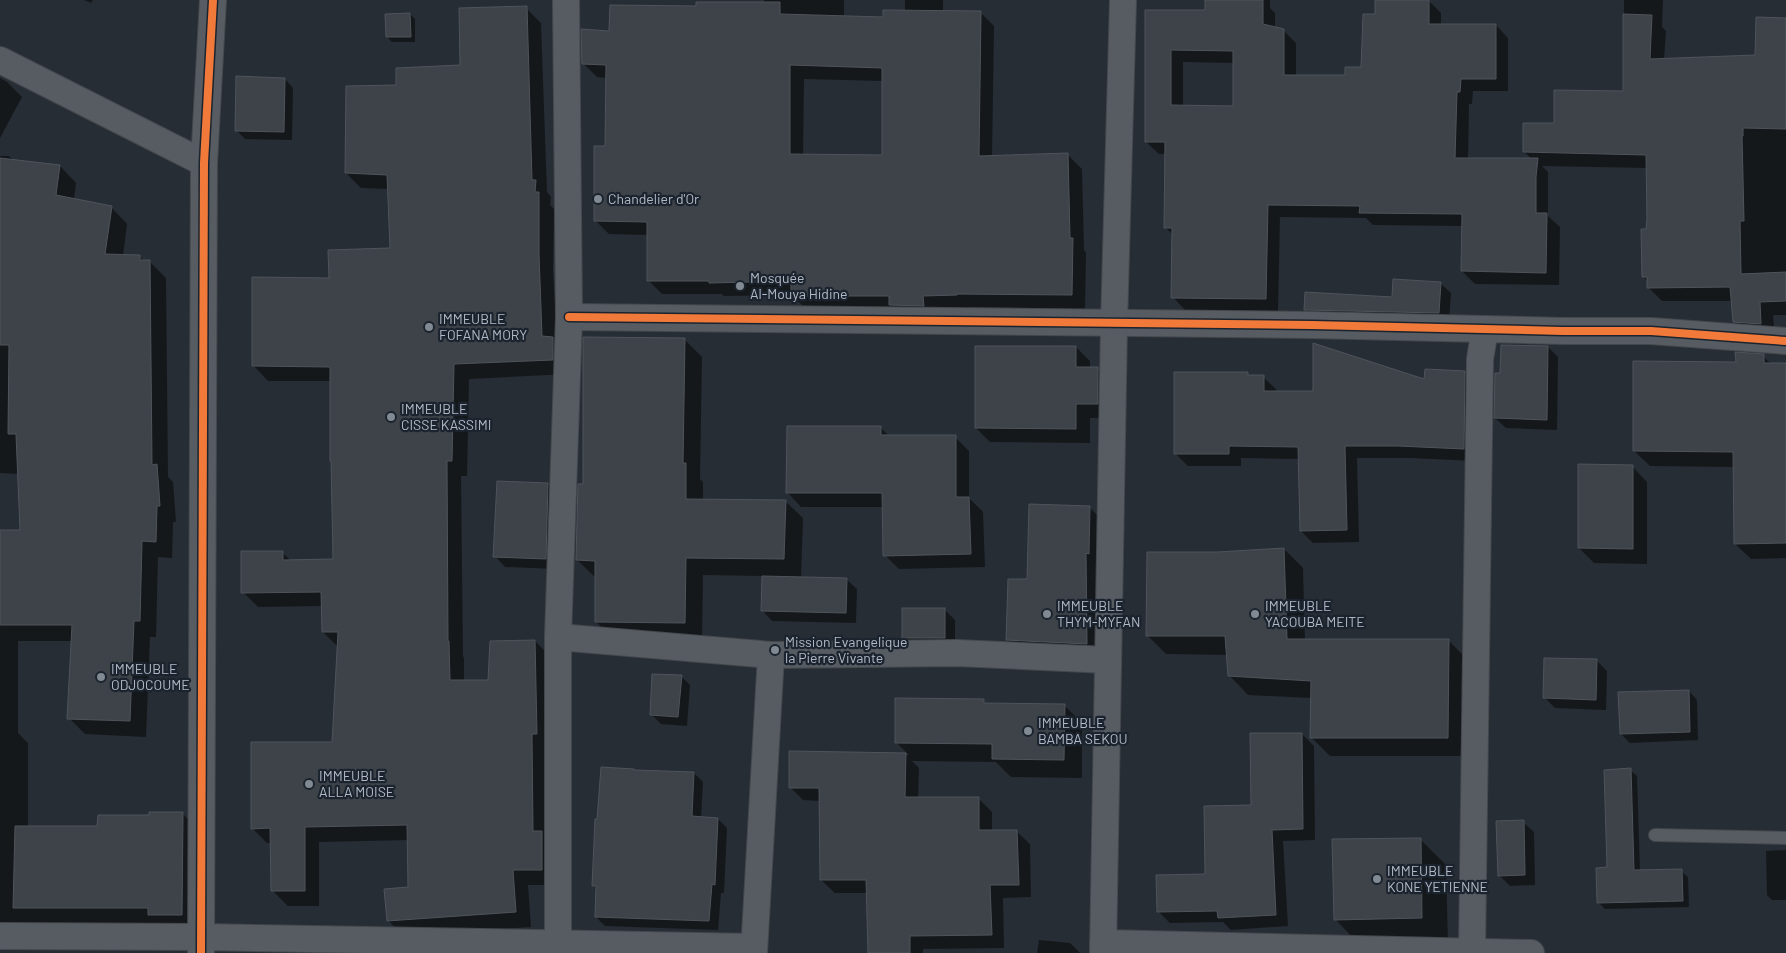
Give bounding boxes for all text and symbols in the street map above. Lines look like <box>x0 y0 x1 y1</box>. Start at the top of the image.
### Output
place label: Chandelier d'Or <box>608 190 699 207</box>
marker: Chandelier d'Or <box>592 193 604 205</box>
place label: Mosquée Al-Mouya Hidine <box>750 269 847 302</box>
marker: Mosquée Al-Mouya Hidine <box>734 280 746 292</box>
place label: IMMEUBLE FOFANA MORY <box>439 310 527 343</box>
marker: IMMEUBLE FOFANA MORY <box>423 321 435 333</box>
place label: IMMEUBLE CISSE KASSIMI <box>401 400 491 433</box>
marker: IMMEUBLE CISSE KASSIMI <box>385 411 397 423</box>
place label: IMMEUBLE THYM-MYFAN <box>1057 597 1141 630</box>
place label: IMMEUBLE YACOUBA MEITE <box>1265 597 1365 630</box>
marker: IMMEUBLE THYM-MYFAN <box>1041 608 1053 620</box>
marker: IMMEUBLE YACOUBA MEITE <box>1249 608 1261 620</box>
place label: Mission Evangelique la Pierre Vivante <box>785 633 908 666</box>
marker: Mission Evangelique la Pierre Vivante <box>769 644 781 656</box>
place label: IMMEUBLE ODJOCOUME <box>111 660 190 693</box>
marker: IMMEUBLE ODJOCOUME <box>95 671 107 683</box>
place label: IMMEUBLE BAMBA SEKOU <box>1038 714 1128 747</box>
marker: IMMEUBLE BAMBA SEKOU <box>1022 725 1034 737</box>
place label: IMMEUBLE ALLA MOISE <box>319 767 394 800</box>
marker: IMMEUBLE ALLA MOISE <box>303 778 315 790</box>
place label: IMMEUBLE KONE YETIENNE <box>1387 862 1488 895</box>
marker: IMMEUBLE KONE YETIENNE <box>1371 873 1383 885</box>

